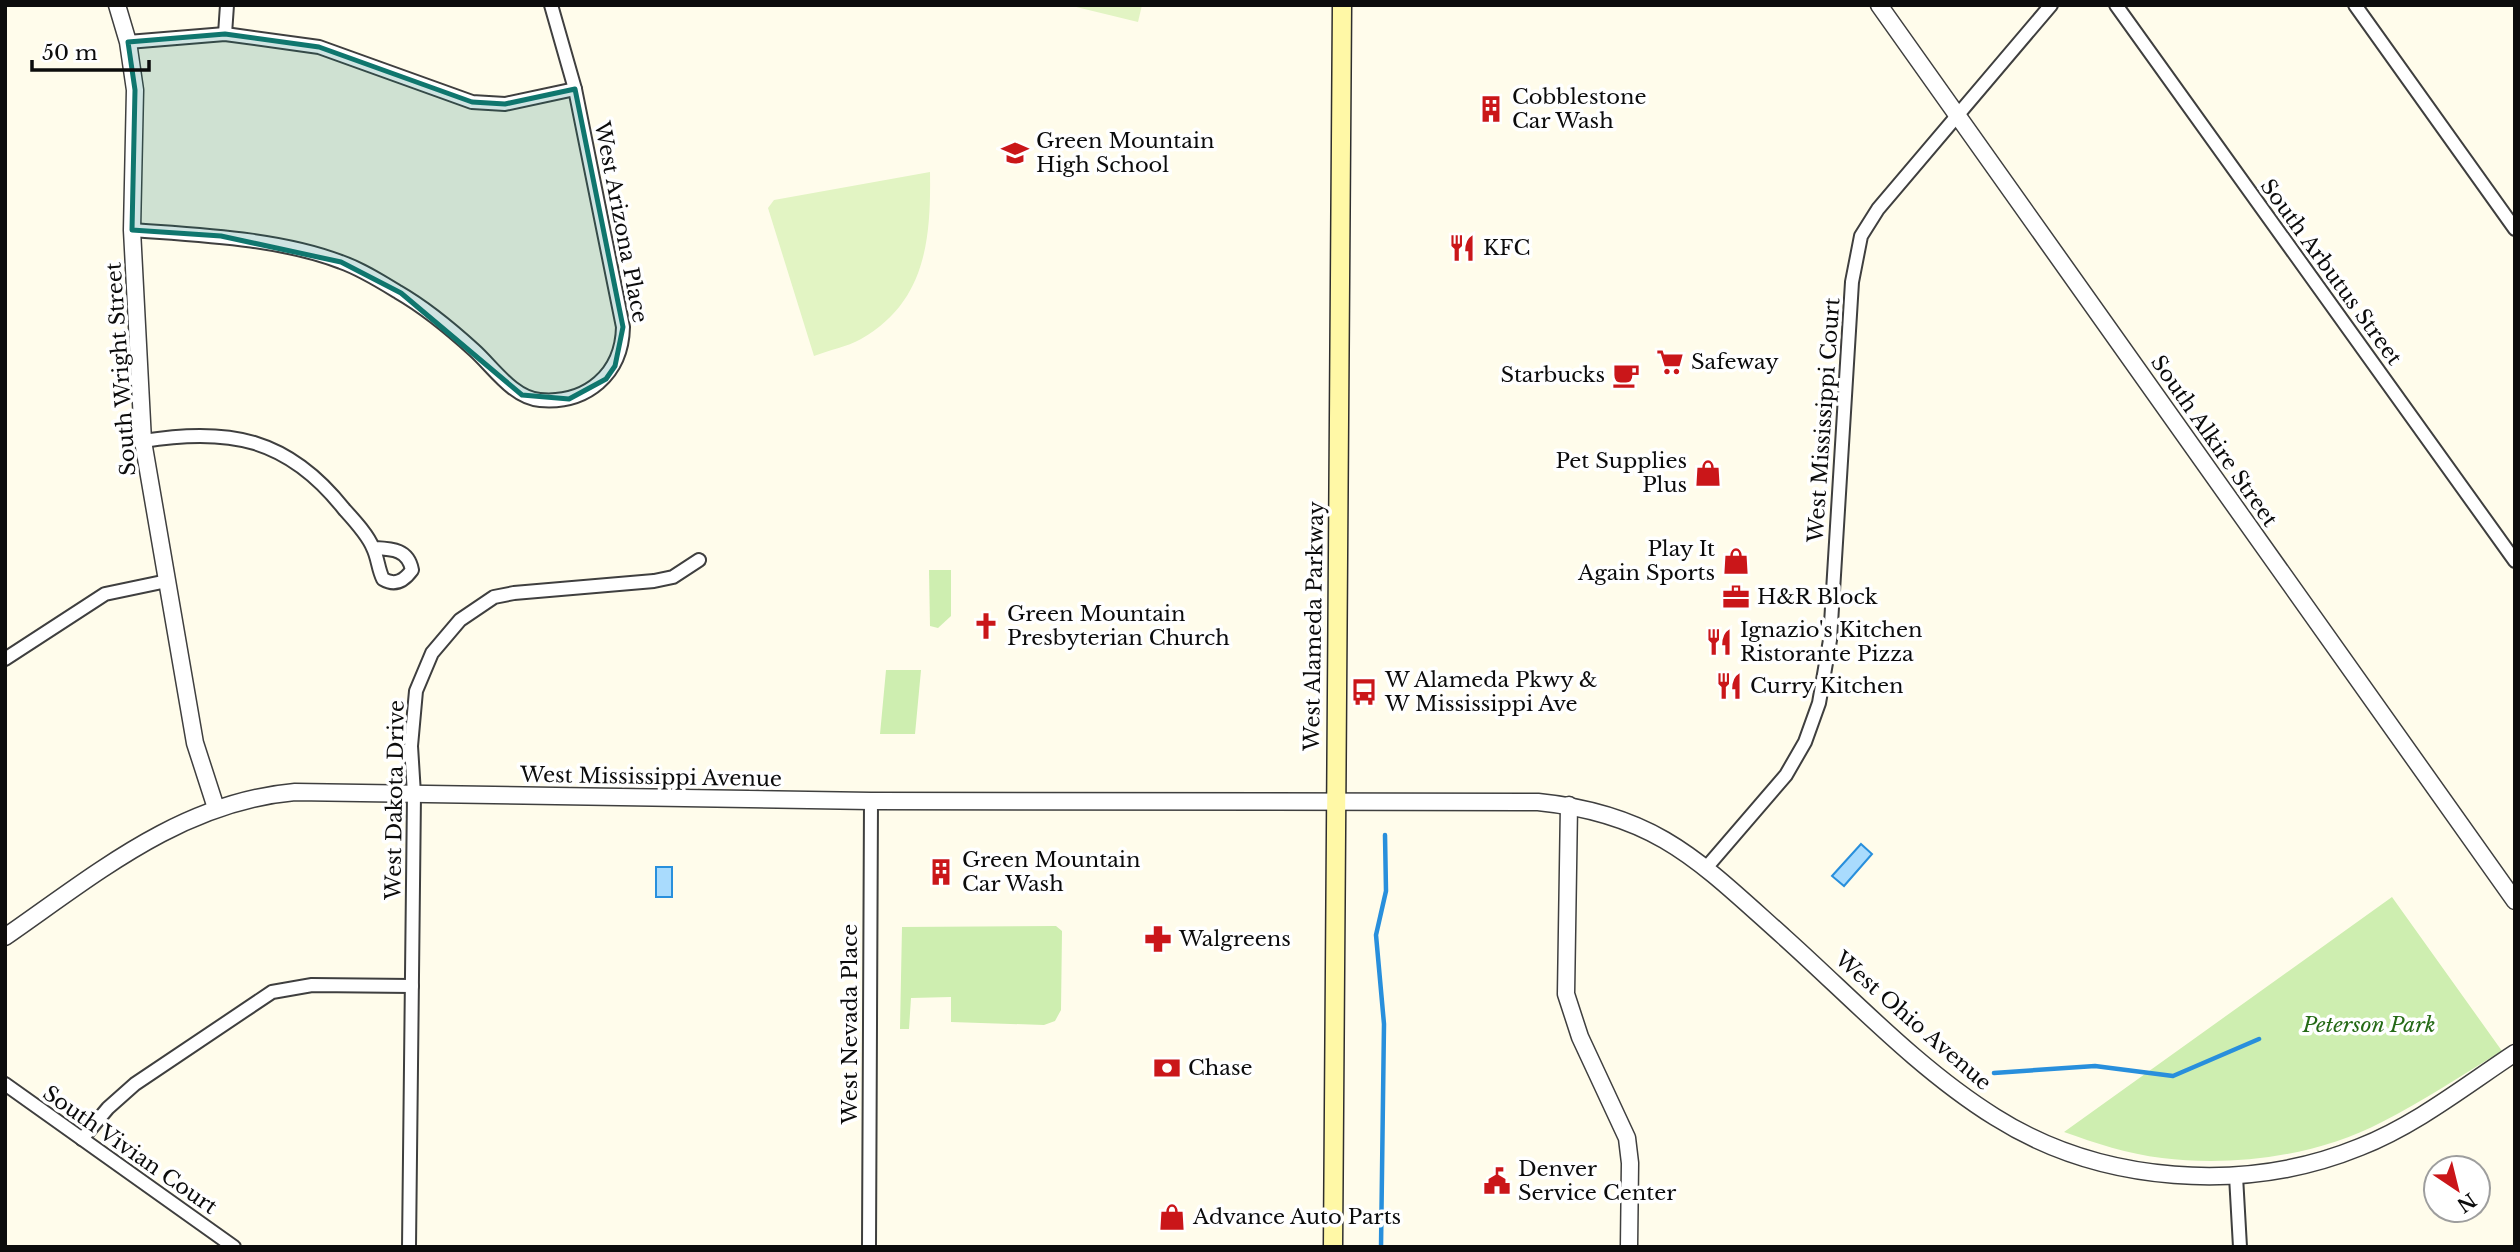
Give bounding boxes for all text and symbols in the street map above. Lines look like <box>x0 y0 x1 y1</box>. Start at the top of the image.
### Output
scale bar <box>32 28 149 72</box>
text: 50 m <box>42 40 98 66</box>
place label: Cobblestone Car Wash <box>1512 84 1647 134</box>
building icon: Cobblestone Car Wash <box>1476 94 1506 124</box>
street label: West Arizona Place <box>589 118 653 325</box>
place label: Green Mountain High School <box>1036 128 1214 178</box>
school or university icon: Green Mountain High School <box>1000 138 1030 168</box>
street label: South Arbutus Street <box>2255 174 2407 370</box>
restaurant icon: KFC <box>1447 233 1477 263</box>
place label: KFC <box>1483 235 1530 261</box>
street label: South Wright Street <box>101 261 141 477</box>
street label: West Mississippi Court <box>1802 297 1846 544</box>
supermarket icon: Safeway <box>1655 347 1685 377</box>
place label: Safeway <box>1691 349 1779 375</box>
street label: South Alkire Street <box>2145 350 2283 532</box>
cafe icon: Starbucks <box>1611 360 1641 390</box>
place label: Starbucks <box>1500 362 1605 388</box>
place label: Pet Supplies Plus <box>1556 448 1687 498</box>
shop icon: Pet Supplies Plus <box>1693 458 1723 488</box>
street label: West Alameda Parkway <box>1299 500 1329 752</box>
place label: Play It Again Sports <box>1577 536 1715 586</box>
shop icon: Play It Again Sports <box>1721 546 1751 576</box>
office icon: H&R Block <box>1721 582 1751 612</box>
place label: H&R Block <box>1757 584 1878 610</box>
place label: Green Mountain Presbyterian Church <box>1007 601 1230 651</box>
church icon: Green Mountain Presbyterian Church <box>971 611 1001 641</box>
place label: Ignazio's Kitchen Ristorante Pizza <box>1740 617 1923 667</box>
restaurant icon: Ignazio's Kitchen Ristorante Pizza <box>1704 627 1734 657</box>
place label: W Alameda Pkwy & W Mississippi Ave <box>1384 667 1597 717</box>
restaurant icon: Curry Kitchen <box>1714 671 1744 701</box>
place label: Curry Kitchen <box>1750 673 1903 699</box>
bus stop icon: W Alameda Pkwy & W Mississippi Ave <box>1349 677 1379 707</box>
street label: West Dakota Drive <box>380 700 410 901</box>
street label: West Mississippi Avenue <box>519 762 782 792</box>
place label: Green Mountain Car Wash <box>962 847 1140 897</box>
building icon: Green Mountain Car Wash <box>926 857 956 887</box>
street label: West Nevada Place <box>837 924 863 1125</box>
pharmacy icon: Walgreens <box>1143 924 1173 954</box>
place label: Walgreens <box>1178 926 1291 952</box>
street label: West Ohio Avenue <box>1829 945 1997 1096</box>
park label: Peterson Park <box>2301 1012 2436 1038</box>
bank icon: Chase <box>1152 1053 1182 1083</box>
place label: Chase <box>1188 1055 1253 1081</box>
street label: South Vivian Court <box>38 1080 222 1220</box>
north arrow <box>2422 1154 2492 1224</box>
place label: Denver Service Center <box>1518 1156 1676 1206</box>
public building icon: Denver Service Center <box>1482 1166 1512 1196</box>
text: N <box>2452 1188 2480 1217</box>
shop icon: Advance Auto Parts <box>1157 1202 1187 1232</box>
place label: Advance Auto Parts <box>1192 1204 1401 1230</box>

